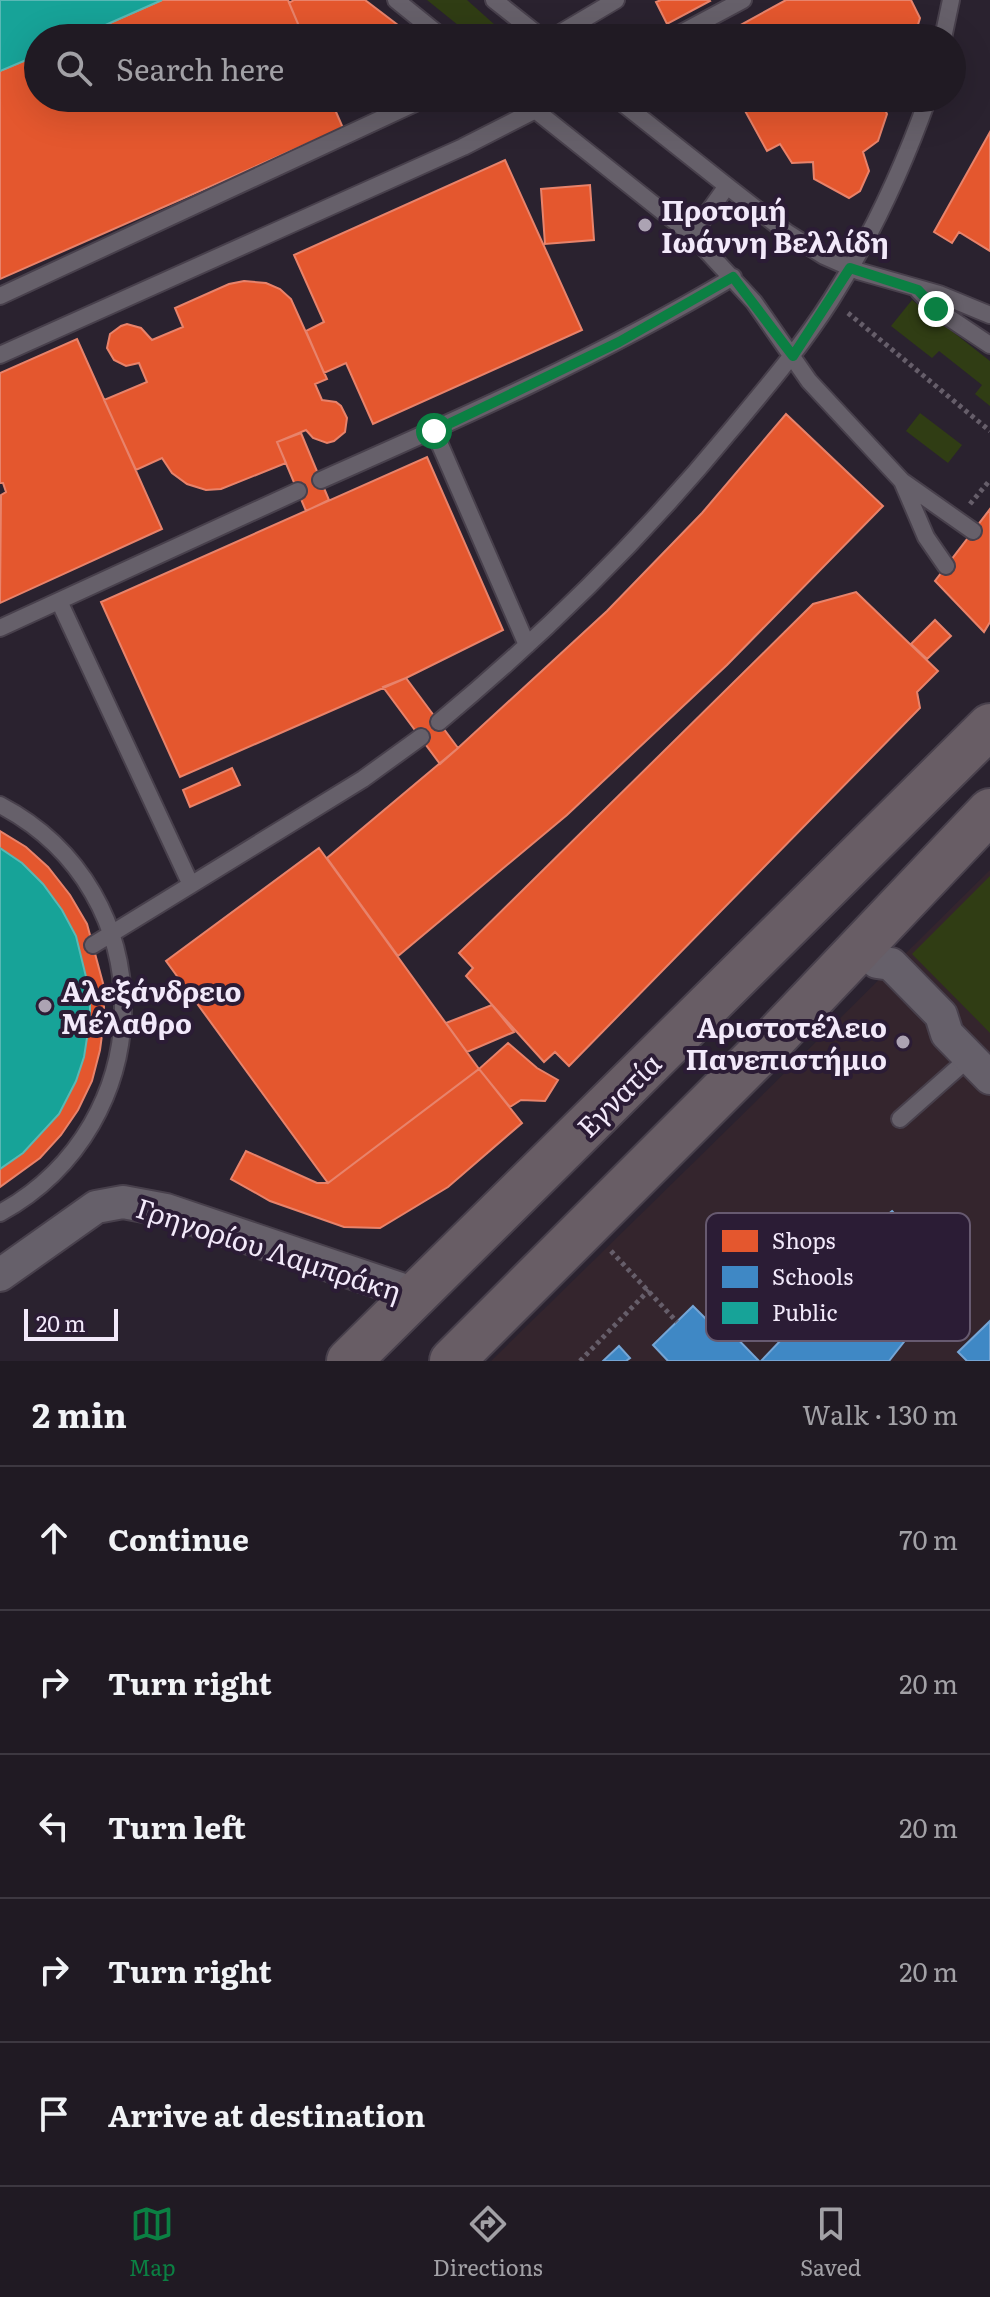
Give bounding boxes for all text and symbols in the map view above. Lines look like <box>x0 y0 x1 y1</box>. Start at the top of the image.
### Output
search box <box>24 24 966 112</box>
icon: search <box>52 46 96 90</box>
text: Search here <box>116 46 284 90</box>
place label: Προτομή Ιωάννη Βελλίδη <box>661 188 889 262</box>
marker: Προτομή Ιωάννη Βελλίδη <box>636 216 654 234</box>
route end <box>918 291 954 327</box>
route start <box>416 413 452 449</box>
place label: Αλεξάνδρειο Μέλαθρο <box>61 969 242 1043</box>
marker: Αλεξάνδρειο Μέλαθρο <box>36 997 54 1015</box>
place label: Αριστοτέλειο Πανεπιστήμιο <box>686 1005 887 1079</box>
marker: Αριστοτέλειο Πανεπιστήμιο <box>894 1033 912 1051</box>
street label: Εγνατία <box>566 1042 670 1146</box>
street label: Γρηγορίου Λαμπράκη <box>131 1185 407 1311</box>
legend <box>706 1213 970 1341</box>
text: Shops <box>772 1223 836 1256</box>
text: Schools <box>772 1259 853 1292</box>
text: Public <box>772 1295 837 1328</box>
scale bar <box>24 1305 118 1341</box>
text: 20 m <box>36 1306 86 1339</box>
text: 2 min <box>32 1388 127 1438</box>
text: Walk · 130 m <box>802 1394 958 1433</box>
icon: ahead <box>32 1516 76 1560</box>
text: Continue <box>108 1516 249 1560</box>
text: 70 m <box>899 1519 958 1558</box>
icon: right <box>32 1660 76 1704</box>
text: Turn right <box>108 1660 272 1704</box>
text: 20 m <box>899 1663 958 1702</box>
icon: left <box>32 1804 76 1848</box>
text: Turn left <box>108 1804 246 1848</box>
text: 20 m <box>899 1807 958 1846</box>
icon: right <box>32 1948 76 1992</box>
text: Turn right <box>108 1948 272 1992</box>
text: 20 m <box>899 1951 958 1990</box>
icon: arrive <box>32 2092 76 2136</box>
text: Arrive at destination <box>108 2092 425 2136</box>
tab: Map <box>129 2202 176 2283</box>
tab: Directions <box>433 2202 543 2283</box>
tab: Saved <box>800 2202 861 2283</box>

